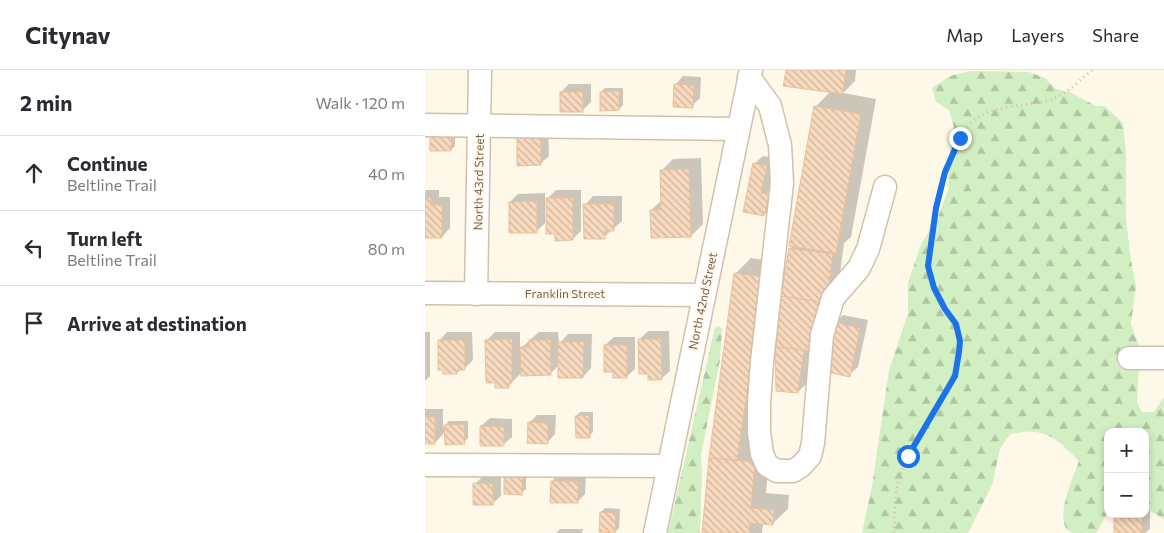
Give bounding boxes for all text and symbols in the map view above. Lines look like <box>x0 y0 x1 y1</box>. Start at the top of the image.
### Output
text: Citynav <box>25 20 111 49</box>
text: Map <box>946 24 983 46</box>
text: Layers <box>1011 24 1064 46</box>
text: Share <box>1092 24 1139 46</box>
text: 2 min <box>20 90 72 115</box>
text: Walk · 120 m <box>315 93 405 112</box>
route end <box>949 127 972 150</box>
street label: North 43rd Street <box>470 133 486 231</box>
text: Continue <box>67 152 147 175</box>
icon: ahead <box>20 159 48 187</box>
text: 40 m <box>368 164 405 183</box>
text: Beltline Trail <box>67 175 157 194</box>
text: Turn left <box>67 227 142 250</box>
icon: left <box>20 234 48 262</box>
text: 80 m <box>368 239 405 258</box>
text: Beltline Trail <box>67 250 157 269</box>
street label: North 42nd Street <box>685 251 719 351</box>
street label: Franklin Street <box>525 286 605 300</box>
icon: arrive <box>20 309 48 337</box>
text: Arrive at destination <box>67 312 247 335</box>
map controls <box>1104 428 1149 518</box>
button: + <box>1104 428 1149 473</box>
route start <box>897 445 920 468</box>
button: − <box>1104 473 1149 518</box>

